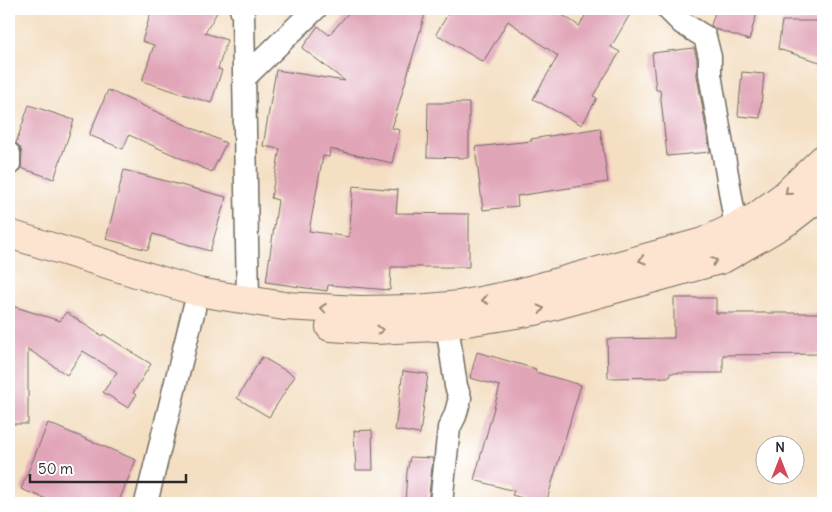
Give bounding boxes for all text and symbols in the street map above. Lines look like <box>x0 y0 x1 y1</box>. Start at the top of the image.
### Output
one-way arrow <box>784 186 793 195</box>
one-way arrow <box>638 254 647 264</box>
one-way arrow <box>710 256 719 267</box>
one-way arrow <box>480 294 489 305</box>
one-way arrow <box>319 303 327 314</box>
one-way arrow <box>536 304 545 315</box>
one-way arrow <box>376 324 384 335</box>
north arrow <box>754 434 804 484</box>
text: N <box>775 438 785 456</box>
scale bar <box>30 452 186 484</box>
text: 50 m <box>38 459 73 478</box>

